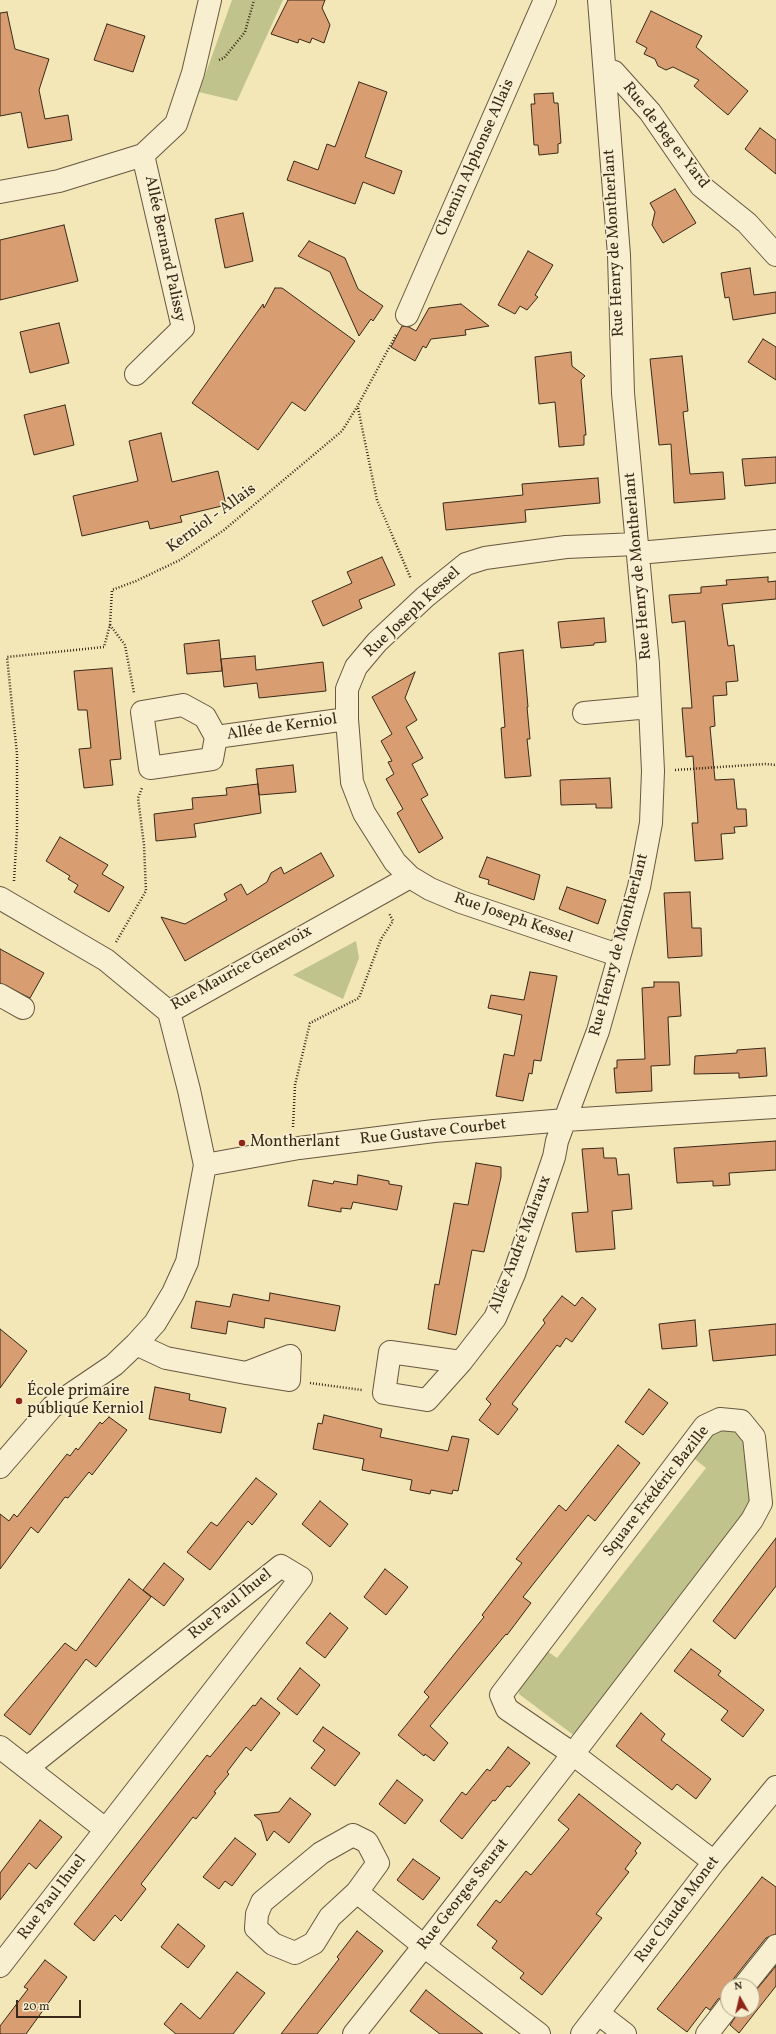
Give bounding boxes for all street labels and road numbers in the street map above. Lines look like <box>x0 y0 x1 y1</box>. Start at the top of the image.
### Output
street label: Chemin Alphonse Allais <box>433 76 519 240</box>
street label: Rue de Beg er Yard <box>618 79 712 193</box>
street label: Rue Henry de Montherlant <box>600 148 630 338</box>
street label: Allée Bernard Palissy <box>139 174 189 324</box>
street label: Rue Henry de Montherlant <box>621 471 657 661</box>
street label: Kerniol - Allais <box>164 480 260 558</box>
street label: Rue Joseph Kessel <box>361 564 465 662</box>
street label: Allée de Kerniol <box>226 711 338 745</box>
street label: Rue Henry de Montherlant <box>586 852 654 1038</box>
street label: Rue Joseph Kessel <box>451 890 575 948</box>
street label: Rue Maurice Genevoix <box>168 922 316 1016</box>
street label: Rue Gustave Courbet <box>359 1116 507 1150</box>
street label: Allée André Malraux <box>486 1173 556 1317</box>
street label: Square Frédéric Bazille <box>600 1423 714 1561</box>
street label: Rue Paul Ihuel <box>185 1566 277 1644</box>
street label: Rue Georges Seurat <box>414 1835 514 1955</box>
street label: Rue Paul Ihuel <box>15 1852 91 1944</box>
street label: Rue Claude Monet <box>632 1853 724 1967</box>

